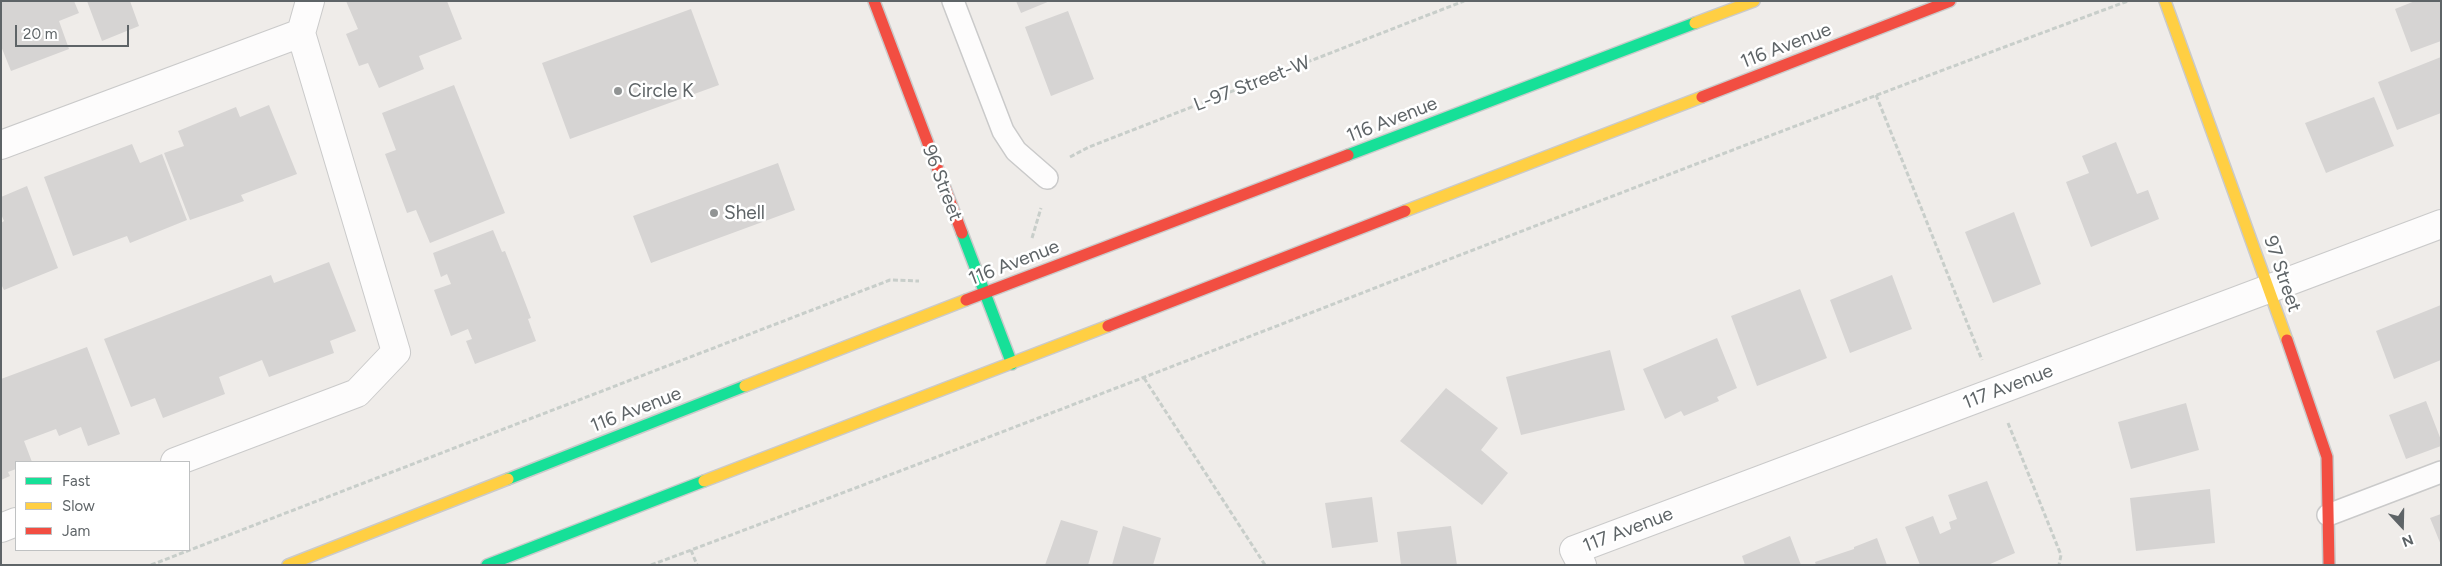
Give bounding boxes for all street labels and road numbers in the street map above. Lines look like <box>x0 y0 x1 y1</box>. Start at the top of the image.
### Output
street label: 116 Avenue <box>1737 18 1835 74</box>
street label: L-97 Street-W <box>1191 51 1313 117</box>
street label: 116 Avenue <box>1343 92 1441 148</box>
street label: 96 Street <box>917 142 967 224</box>
street label: 97 Street <box>2258 233 2306 315</box>
street label: 116 Avenue <box>965 235 1063 291</box>
street label: 117 Avenue <box>1960 359 2056 415</box>
street label: 116 Avenue <box>587 382 685 438</box>
street label: 117 Avenue <box>1580 502 1676 558</box>

